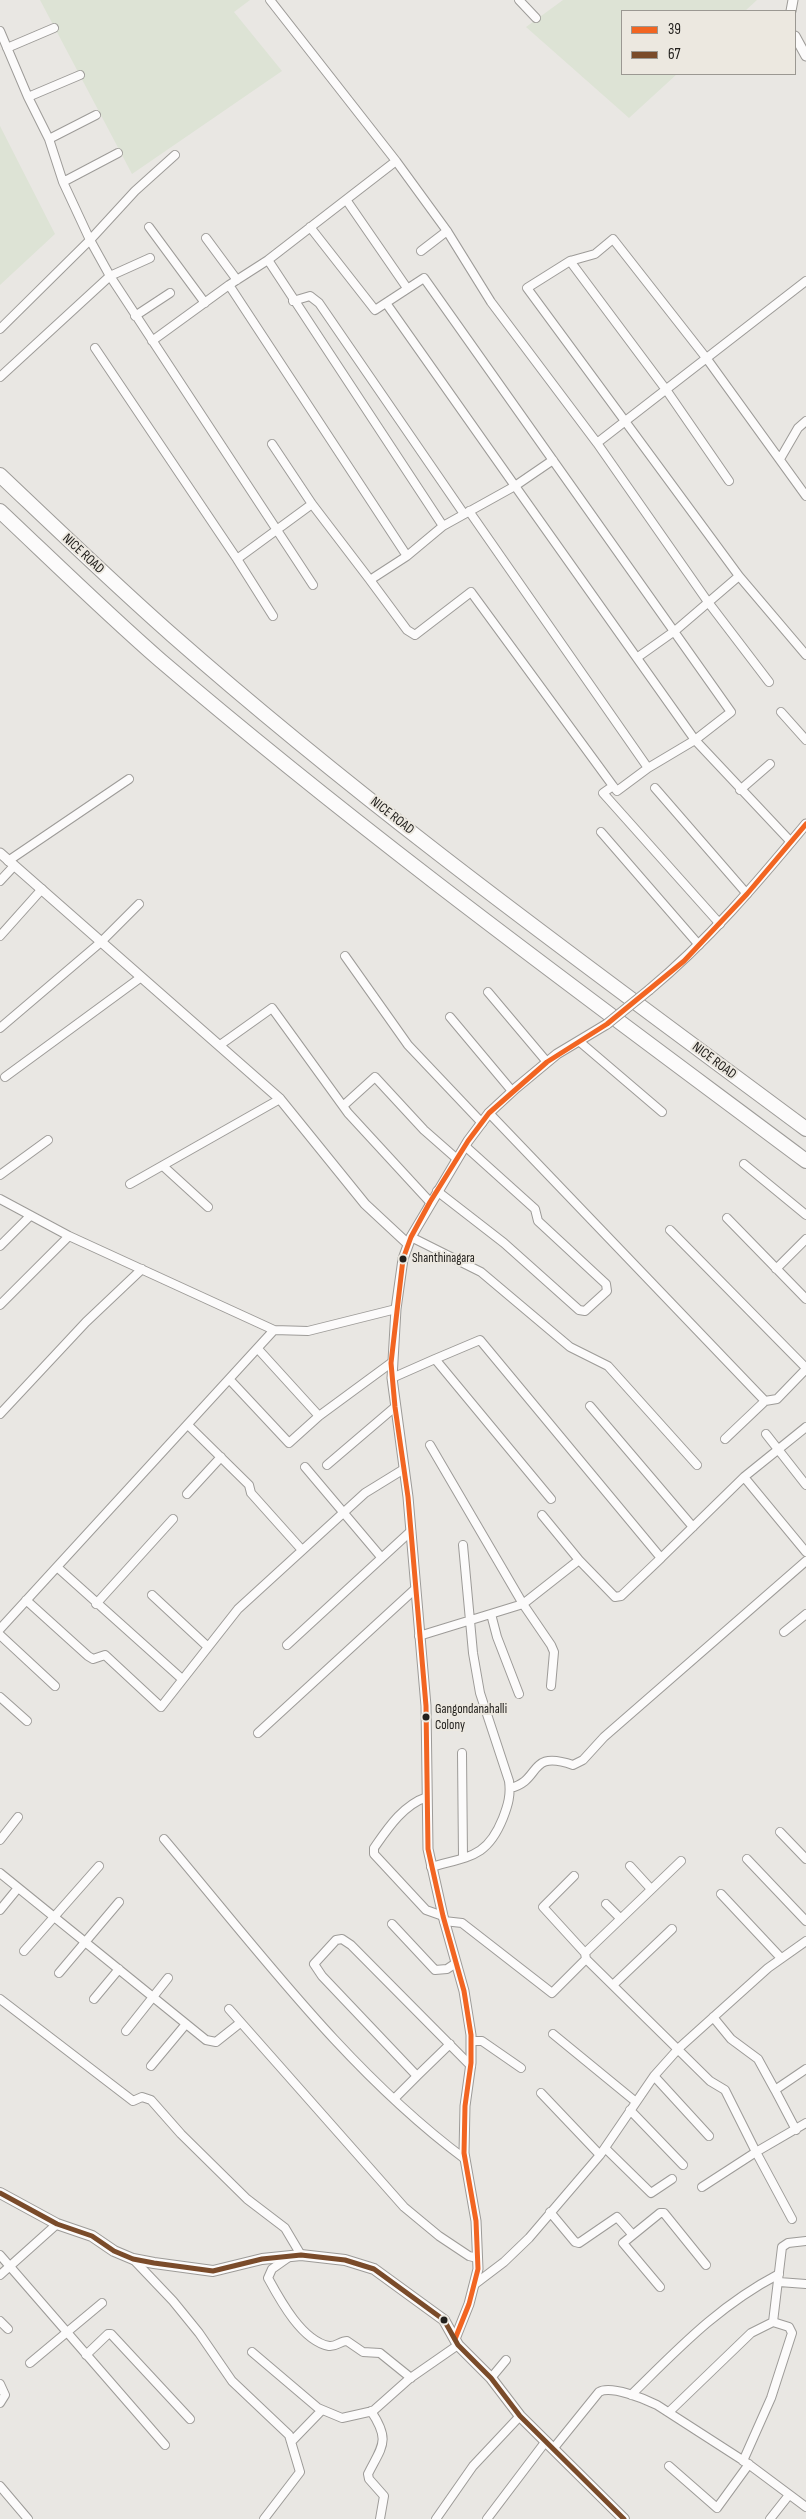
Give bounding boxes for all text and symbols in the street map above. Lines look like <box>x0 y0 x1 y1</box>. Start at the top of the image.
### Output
legend <box>621 10 796 75</box>
text: 39 <box>668 20 681 39</box>
text: 67 <box>668 45 681 64</box>
street label: NICE ROAD <box>59 531 107 577</box>
street label: NICE ROAD <box>367 794 417 838</box>
street label: NICE ROAD <box>689 1039 739 1083</box>
place label: Shanthinagara <box>412 1251 475 1267</box>
marker: Shanthinagara <box>398 1254 408 1264</box>
place label: Gangondanahalli Colony <box>435 1702 507 1733</box>
marker: Gangondanahalli Colony <box>421 1712 431 1722</box>
unlabelled marker <box>439 2315 449 2325</box>

